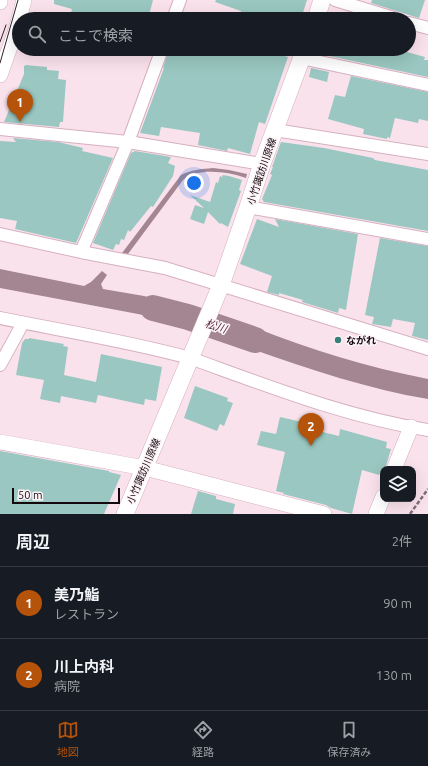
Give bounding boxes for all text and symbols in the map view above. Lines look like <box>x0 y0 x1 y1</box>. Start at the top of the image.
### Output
search box <box>12 12 416 56</box>
icon: search <box>26 23 48 45</box>
text: ここで検索 <box>58 27 133 44</box>
pin: 1 <box>7 89 33 122</box>
street label: 小竹諏訪川原線 <box>245 136 278 206</box>
your location <box>184 173 204 193</box>
water label: 松川 <box>204 317 229 335</box>
marker: ながれ <box>333 335 343 345</box>
place label: ながれ <box>346 335 376 346</box>
pin: 2 <box>298 413 324 446</box>
street label: 小竹諏訪川原線 <box>125 437 162 506</box>
map controls <box>380 466 416 502</box>
button: layers <box>380 466 416 502</box>
scale bar <box>12 486 120 505</box>
text: 50 m <box>18 489 42 501</box>
text: 周辺 <box>16 532 50 551</box>
text: 2件 <box>392 534 412 548</box>
text: 美乃鮨 <box>54 586 99 603</box>
text: 1 <box>25 596 33 610</box>
text: 90 m <box>383 596 412 610</box>
text: レストラン <box>54 607 119 621</box>
text: 川上内科 <box>54 658 114 675</box>
text: 2 <box>25 668 33 682</box>
text: 130 m <box>376 668 412 682</box>
text: 病院 <box>54 679 80 693</box>
tab: 地図 <box>57 719 79 759</box>
tab: 経路 <box>192 719 214 759</box>
tab: 保存済み <box>327 719 371 759</box>

